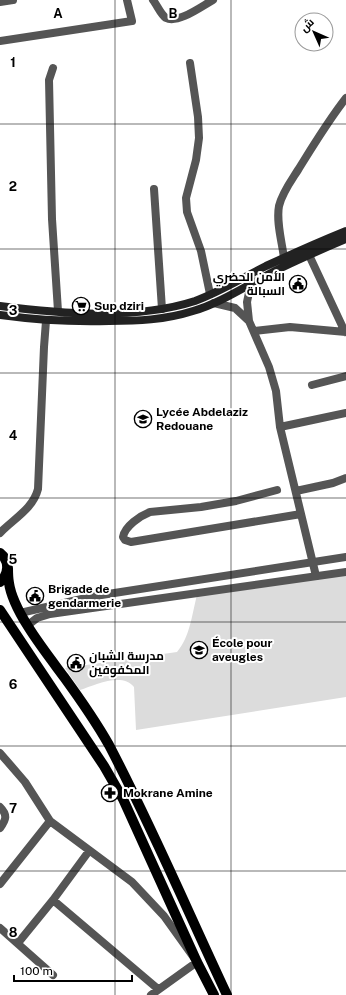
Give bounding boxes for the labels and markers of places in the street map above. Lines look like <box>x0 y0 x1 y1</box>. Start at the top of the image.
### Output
place label: الأمن الحضري السبالة <box>213 270 285 298</box>
public building icon: الأمن الحضري السبالة <box>288 274 308 294</box>
supermarket icon: Sup dziri <box>71 296 91 316</box>
place label: Sup dziri <box>94 299 144 313</box>
place label: Lycée Abdelaziz Redouane <box>156 405 248 433</box>
school or university icon: Lycée Abdelaziz Redouane <box>133 409 153 429</box>
place label: Brigade de gendarmerie <box>48 582 121 610</box>
public building icon: Brigade de gendarmerie <box>25 586 45 606</box>
place label: École pour aveugles <box>212 636 273 664</box>
school or university icon: École pour aveugles <box>189 640 209 660</box>
place label: مدرسة الشبان المكفوفين <box>89 649 164 678</box>
public building icon: مدرسة الشبان المكفوفين <box>66 653 86 673</box>
pharmacy icon: Mokrane Amine <box>100 783 120 803</box>
place label: Mokrane Amine <box>123 786 213 800</box>

